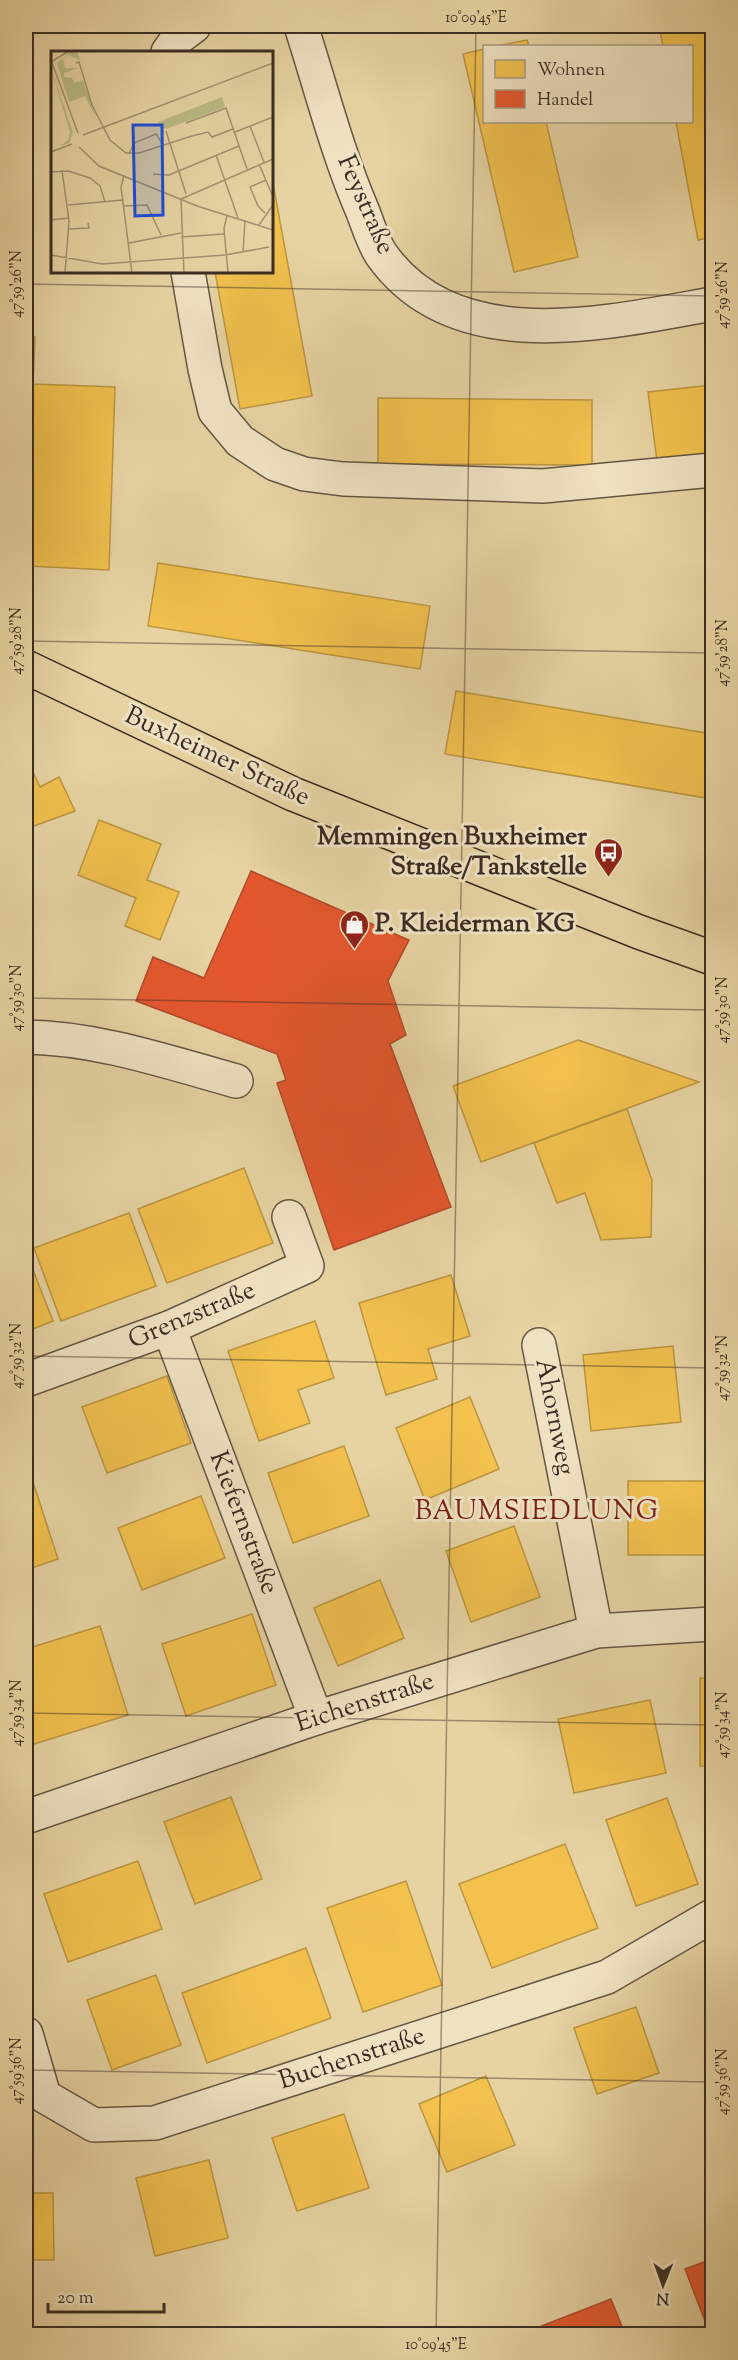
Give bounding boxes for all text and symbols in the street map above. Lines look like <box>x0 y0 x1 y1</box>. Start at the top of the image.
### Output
text: 10°09'45"E <box>445 8 507 29</box>
legend <box>483 45 693 123</box>
inset map <box>51 51 273 273</box>
text: Wohnen <box>537 58 605 84</box>
text: Handel <box>537 88 593 114</box>
street label: Feystraße <box>327 149 403 261</box>
text: 47°59'26"N <box>7 250 28 318</box>
text: 47°59'26"N <box>713 261 734 329</box>
text: 47°59'28"N <box>7 607 28 675</box>
text: 47°59'28"N <box>713 619 734 687</box>
street label: Buxheimer Straße <box>118 698 316 816</box>
place label: Memmingen Buxheimer Straße/Tankstelle <box>317 819 587 886</box>
bus stop icon: Memmingen Buxheimer Straße/Tankstelle <box>592 836 624 878</box>
place label: P. Kleiderman KG <box>375 906 575 943</box>
shop icon: P. Kleiderman KG <box>338 908 370 950</box>
text: 47°59'30"N <box>7 965 28 1031</box>
text: 47°59'30"N <box>713 977 734 1043</box>
street label: Grenzstraße <box>123 1273 261 1359</box>
text: 47°59'32"N <box>7 1323 28 1389</box>
text: 47°59'32"N <box>713 1335 734 1401</box>
street label: Ahornweg <box>525 1355 583 1479</box>
street label: Kiefernstraße <box>199 1446 287 1600</box>
district label: BAUMSIEDLUNG <box>415 1493 659 1532</box>
street label: Eichenstraße <box>291 1663 439 1743</box>
text: 47°59'34"N <box>7 1680 28 1746</box>
text: 47°59'34"N <box>713 1692 734 1758</box>
street label: Buchenstraße <box>274 2018 430 2100</box>
text: 47°59'36"N <box>7 2038 28 2104</box>
text: 47°59'36"N <box>713 2049 734 2115</box>
north arrow <box>633 2255 693 2315</box>
scale bar <box>48 2276 164 2314</box>
text: 20 m <box>57 2286 94 2312</box>
text: N <box>656 2286 669 2309</box>
text: 10°09'45"E <box>405 2335 467 2356</box>

